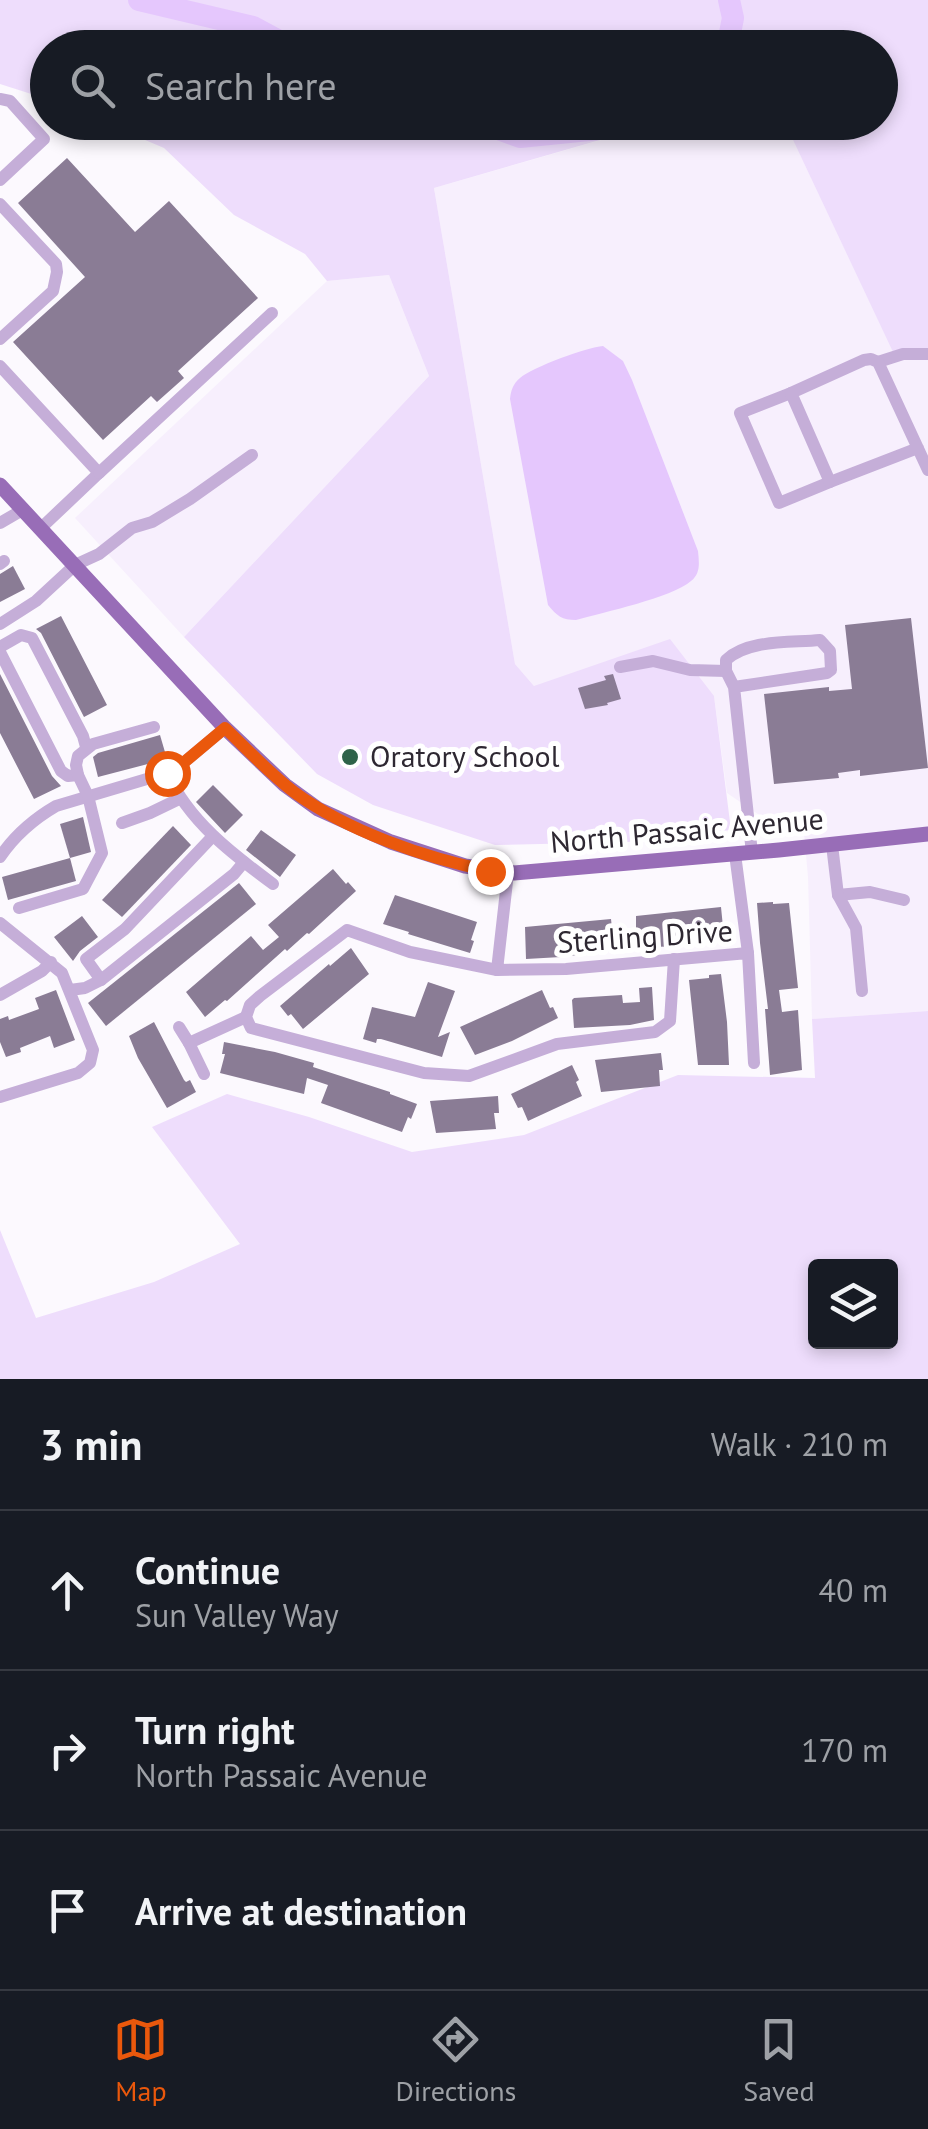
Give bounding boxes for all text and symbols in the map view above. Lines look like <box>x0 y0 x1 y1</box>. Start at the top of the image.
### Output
search box <box>30 30 898 140</box>
icon: search <box>65 58 120 113</box>
text: Search here <box>145 61 337 110</box>
place label: Oratory School <box>370 736 560 775</box>
marker: Oratory School <box>339 746 361 768</box>
route start <box>145 751 191 797</box>
street label: North Passaic Avenue <box>549 798 825 861</box>
route end <box>468 849 514 895</box>
street label: Sterling Drive <box>556 910 734 961</box>
map controls <box>808 1259 898 1349</box>
button: layers <box>808 1259 898 1349</box>
text: 3 min <box>40 1417 142 1472</box>
text: Walk · 210 m <box>711 1423 888 1465</box>
text: Continue <box>135 1545 280 1594</box>
icon: ahead <box>40 1563 95 1618</box>
text: 40 m <box>819 1569 888 1611</box>
text: Sun Valley Way <box>135 1594 339 1636</box>
text: Turn right <box>135 1705 295 1754</box>
icon: right <box>40 1723 95 1778</box>
text: 170 m <box>801 1729 888 1771</box>
text: North Passaic Avenue <box>135 1754 428 1796</box>
icon: arrive <box>40 1883 95 1938</box>
text: Arrive at destination <box>135 1886 467 1935</box>
tab: Map <box>113 2012 168 2109</box>
tab: Directions <box>395 2012 516 2109</box>
tab: Saved <box>743 2012 815 2109</box>

